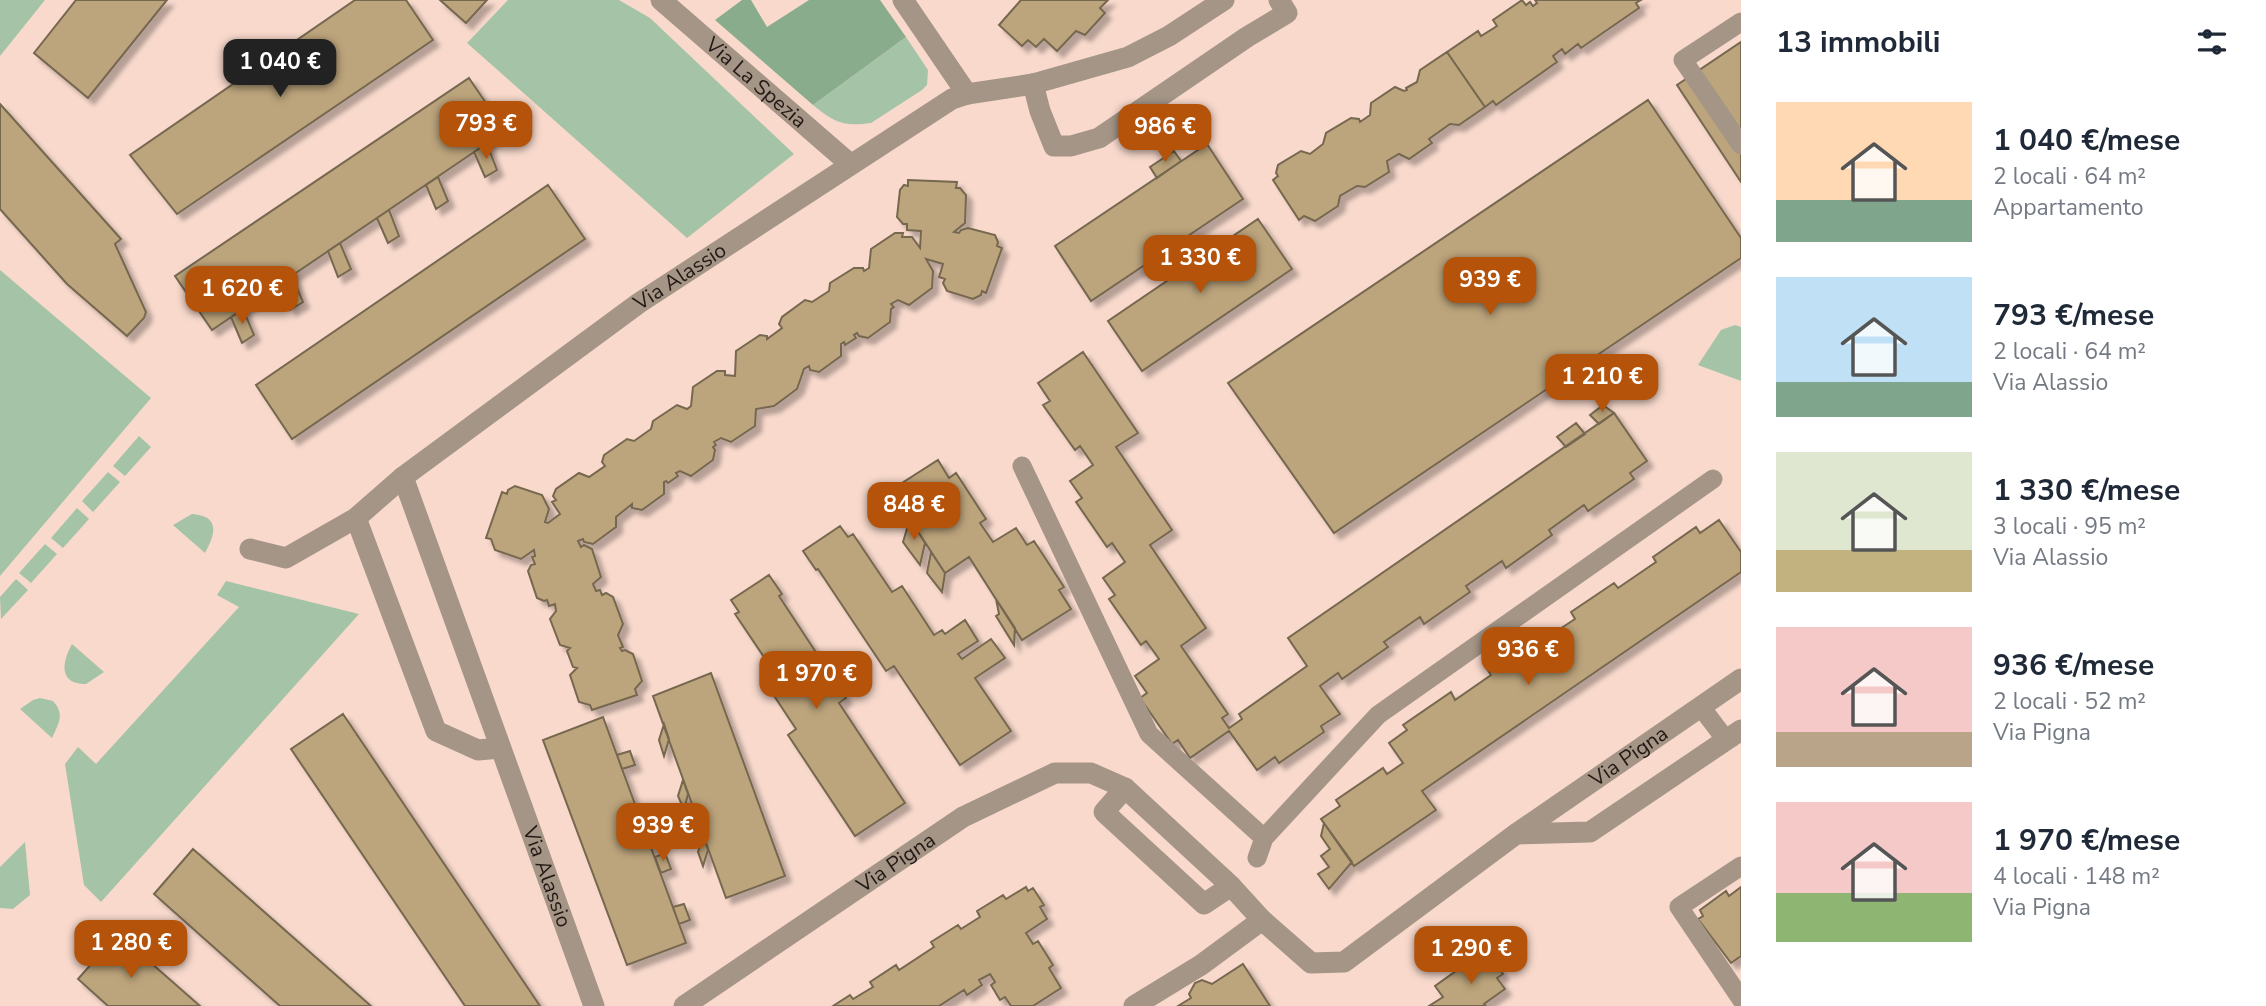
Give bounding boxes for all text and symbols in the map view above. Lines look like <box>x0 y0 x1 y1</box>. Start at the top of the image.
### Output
text: 13 immobili <box>1776 22 1941 63</box>
icon: filters <box>2193 23 2231 61</box>
street label: Via La Spezia <box>699 30 813 134</box>
pin: 1 040 € <box>215 40 345 99</box>
text: 1 040 € <box>239 46 321 77</box>
pin: 793 € <box>437 102 535 161</box>
pin: 986 € <box>1116 104 1214 164</box>
text: 793 € <box>455 108 517 139</box>
text: 986 € <box>1134 111 1196 142</box>
text: 1 040 €/mese <box>1993 120 2180 161</box>
icon: home <box>1832 130 1916 214</box>
text: 2 locali · 64 m² <box>1993 161 2146 192</box>
text: Appartamento <box>1993 192 2144 223</box>
street label: Via Alassio <box>627 236 732 317</box>
pin: 1 330 € <box>1135 236 1265 295</box>
text: 1 330 € <box>1159 242 1241 273</box>
pin: 939 € <box>1441 258 1539 317</box>
text: 939 € <box>1459 264 1521 295</box>
pin: 1 620 € <box>177 266 307 326</box>
text: 1 620 € <box>201 273 283 304</box>
text: 793 €/mese <box>1993 295 2154 336</box>
icon: home <box>1832 305 1916 389</box>
text: 2 locali · 64 m² <box>1993 336 2146 367</box>
pin: 1 210 € <box>1537 354 1667 414</box>
text: 1 210 € <box>1561 361 1643 392</box>
text: Via Alassio <box>1993 367 2108 398</box>
text: 1 330 €/mese <box>1993 470 2180 511</box>
icon: home <box>1832 480 1916 564</box>
pin: 848 € <box>865 482 963 542</box>
text: 848 € <box>883 489 945 520</box>
text: 3 locali · 95 m² <box>1993 511 2146 542</box>
text: Via Alassio <box>1993 542 2108 573</box>
pin: 936 € <box>1479 628 1577 687</box>
text: 936 € <box>1497 634 1559 665</box>
text: 936 €/mese <box>1993 645 2154 686</box>
pin: 1 970 € <box>751 652 881 711</box>
icon: home <box>1832 655 1916 739</box>
text: 1 970 € <box>775 658 857 689</box>
text: 2 locali · 52 m² <box>1993 686 2146 717</box>
text: Via Pigna <box>1993 717 2091 748</box>
street label: Via Pigna <box>1583 719 1674 794</box>
pin: 939 € <box>614 804 712 863</box>
text: 939 € <box>632 810 694 841</box>
text: 1 970 €/mese <box>1993 820 2180 861</box>
street label: Via Alassio <box>516 821 578 931</box>
street label: Via Pigna <box>850 826 941 900</box>
icon: home <box>1832 830 1916 914</box>
text: 4 locali · 148 m² <box>1993 861 2160 892</box>
text: Via Pigna <box>1993 892 2091 923</box>
pin: 1 280 € <box>66 920 196 980</box>
pin: 1 290 € <box>1406 926 1536 986</box>
text: 1 280 € <box>90 927 172 958</box>
text: 1 290 € <box>1430 933 1512 964</box>

